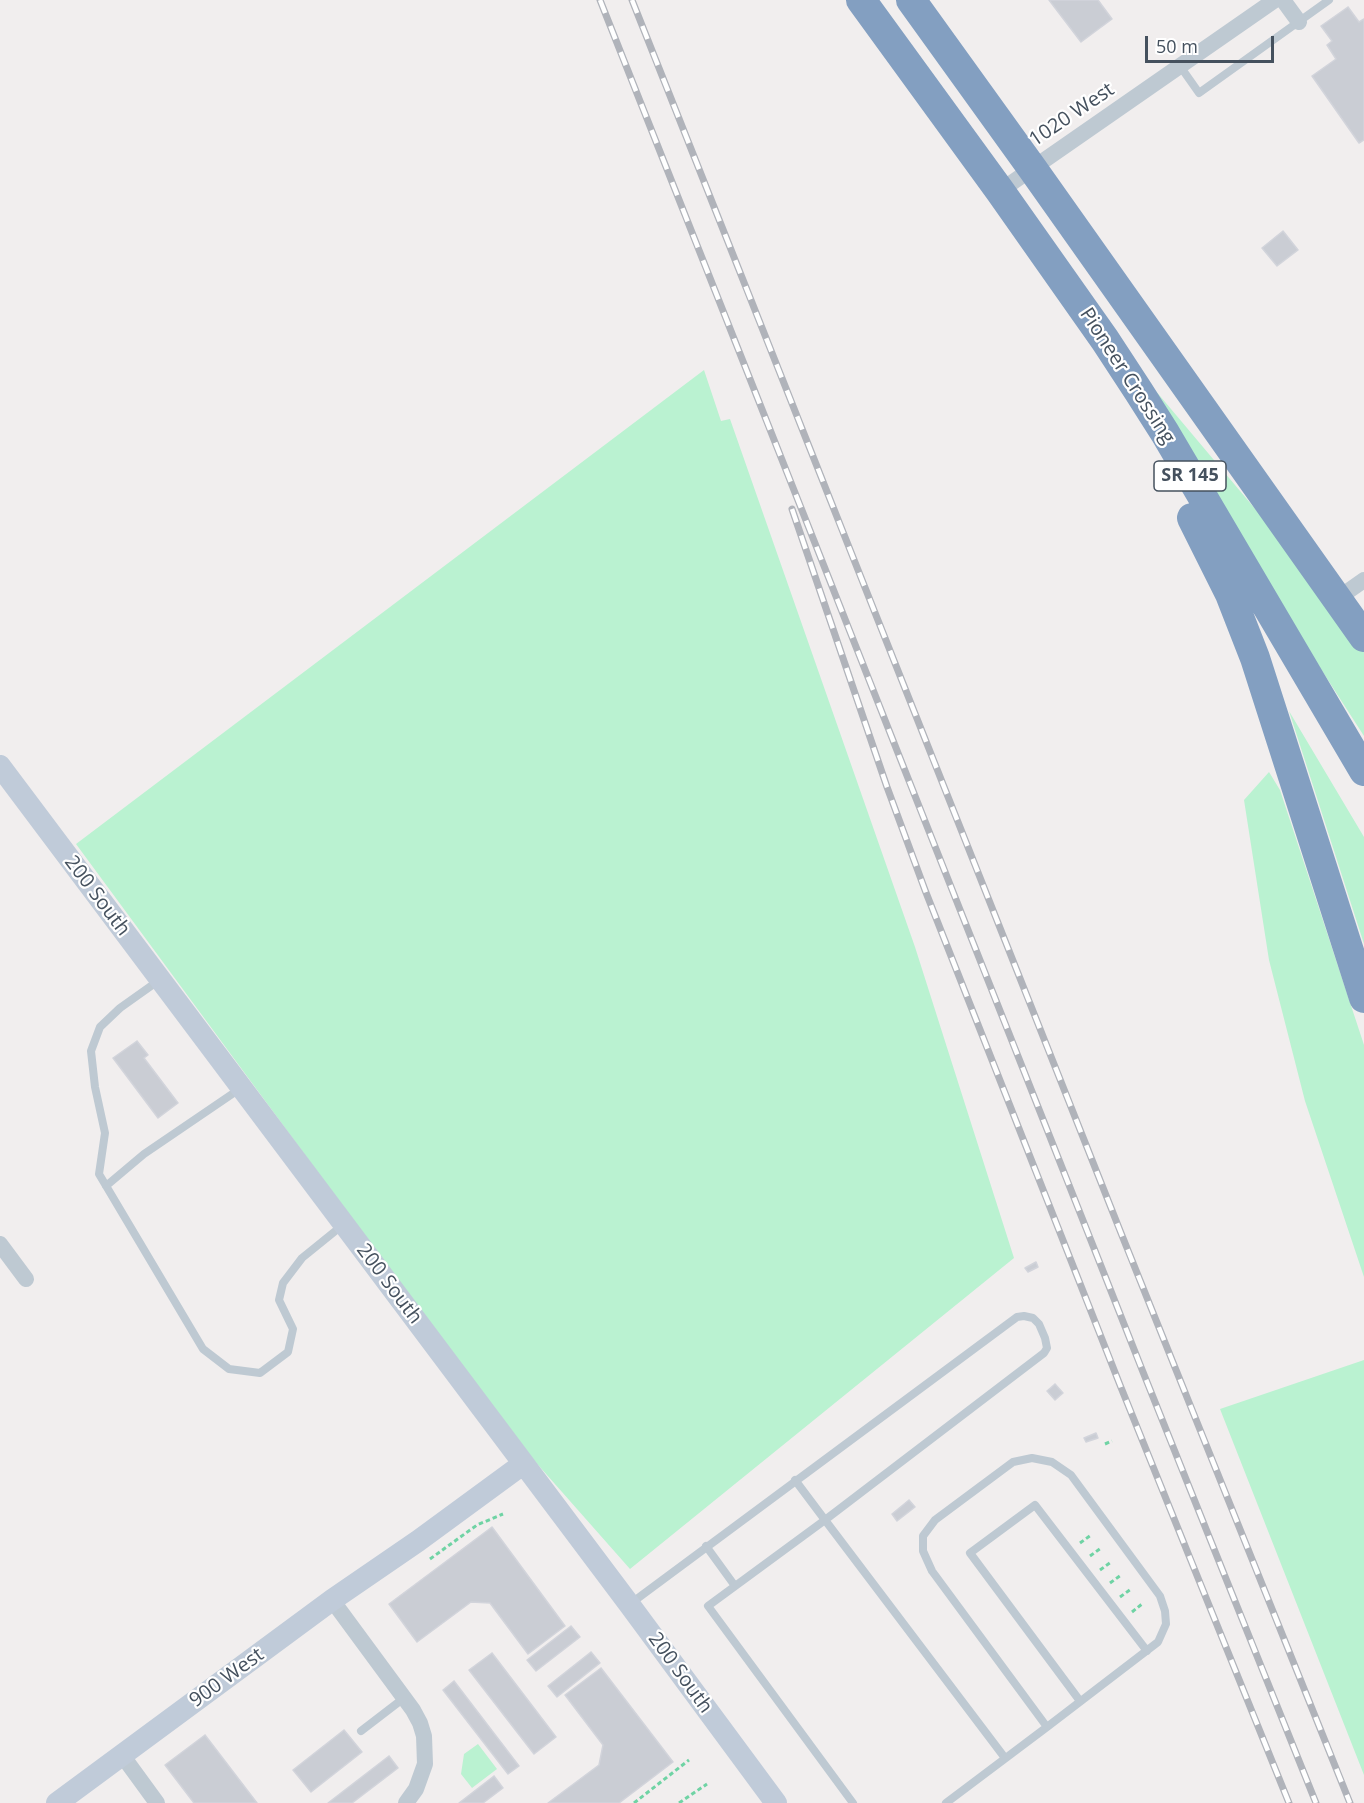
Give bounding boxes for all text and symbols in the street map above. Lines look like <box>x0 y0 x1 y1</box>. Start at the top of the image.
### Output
scale bar <box>1148 24 1277 62</box>
text: 50 m <box>1156 34 1198 58</box>
street label: 1020 West <box>1025 78 1119 152</box>
street label: Pioneer Crossing <box>1074 304 1180 448</box>
road number: SR 145 <box>1154 461 1226 491</box>
street label: 200 South <box>59 851 135 941</box>
street label: 200 South <box>351 1239 427 1329</box>
street label: 200 South <box>643 1628 717 1718</box>
street label: 900 West <box>185 1643 269 1713</box>

